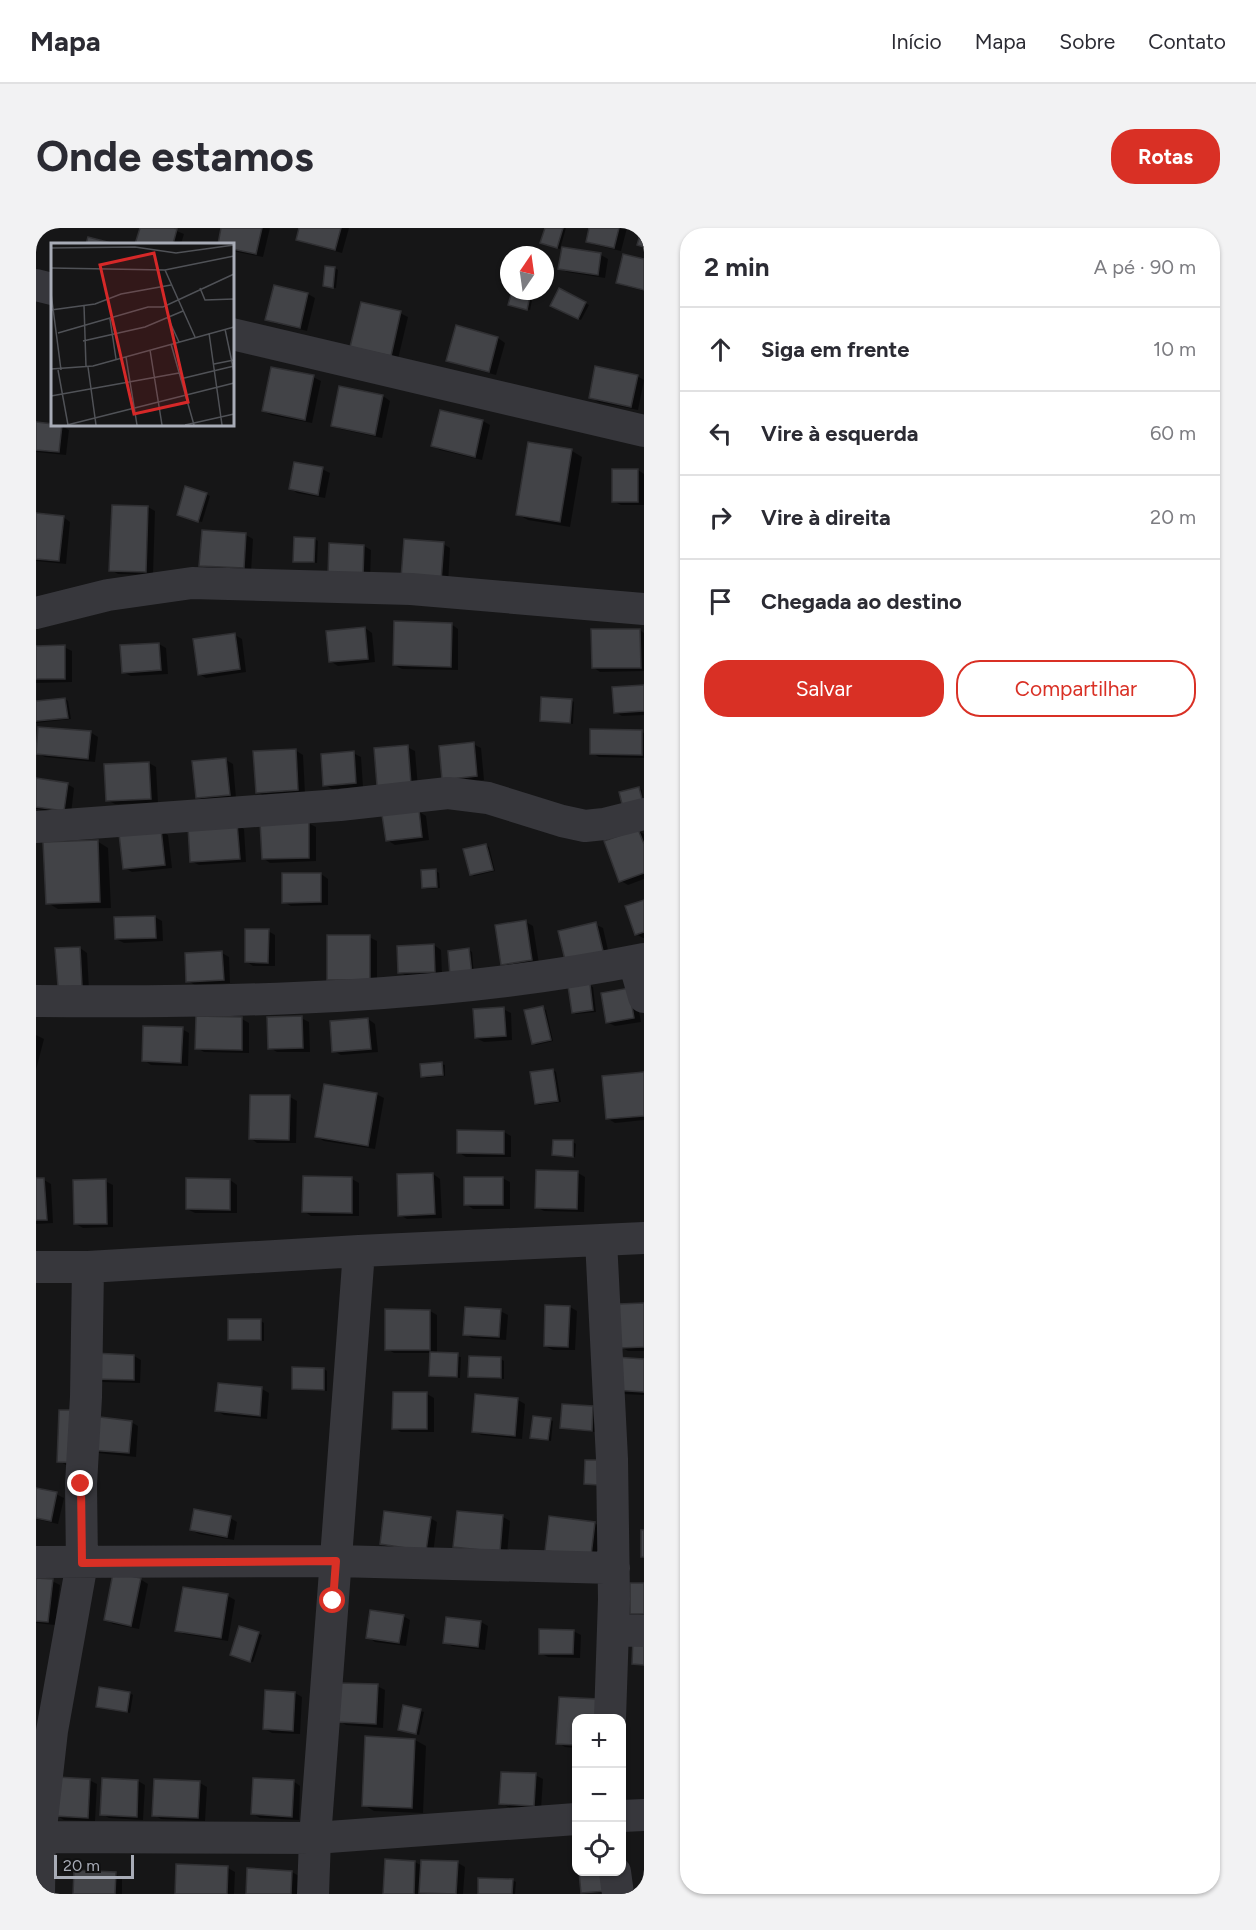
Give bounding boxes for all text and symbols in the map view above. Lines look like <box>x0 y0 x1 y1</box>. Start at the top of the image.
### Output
text: Mapa <box>30 24 101 58</box>
text: Início <box>891 29 942 54</box>
text: Mapa <box>975 29 1026 54</box>
text: Sobre <box>1059 29 1115 54</box>
text: Contato <box>1148 29 1226 54</box>
button: Rotas <box>1111 129 1220 184</box>
text: Onde estamos <box>36 131 314 182</box>
inset map <box>51 243 234 426</box>
north arrow <box>500 246 554 300</box>
text: 2 min <box>704 251 770 283</box>
text: A pé · 90 m <box>1094 255 1196 279</box>
icon: ahead <box>704 333 737 366</box>
text: Siga em frente <box>761 336 909 363</box>
text: 10 m <box>1153 337 1196 361</box>
icon: left <box>704 417 737 450</box>
text: Vire à esquerda <box>761 420 919 447</box>
text: 60 m <box>1150 421 1196 445</box>
icon: right <box>704 501 737 534</box>
text: Vire à direita <box>761 504 891 531</box>
text: 20 m <box>1150 505 1196 529</box>
icon: arrive <box>704 585 737 618</box>
text: Chegada ao destino <box>761 588 962 615</box>
button: Salvar <box>704 660 944 717</box>
button: Compartilhar <box>956 660 1196 717</box>
route end <box>67 1470 93 1496</box>
route start <box>319 1587 345 1613</box>
map controls <box>572 1714 626 1876</box>
button: + <box>572 1714 626 1768</box>
button: − <box>572 1768 626 1822</box>
button: locate <box>572 1822 626 1876</box>
scale bar <box>54 1852 134 1880</box>
text: 20 m <box>63 1856 100 1875</box>

